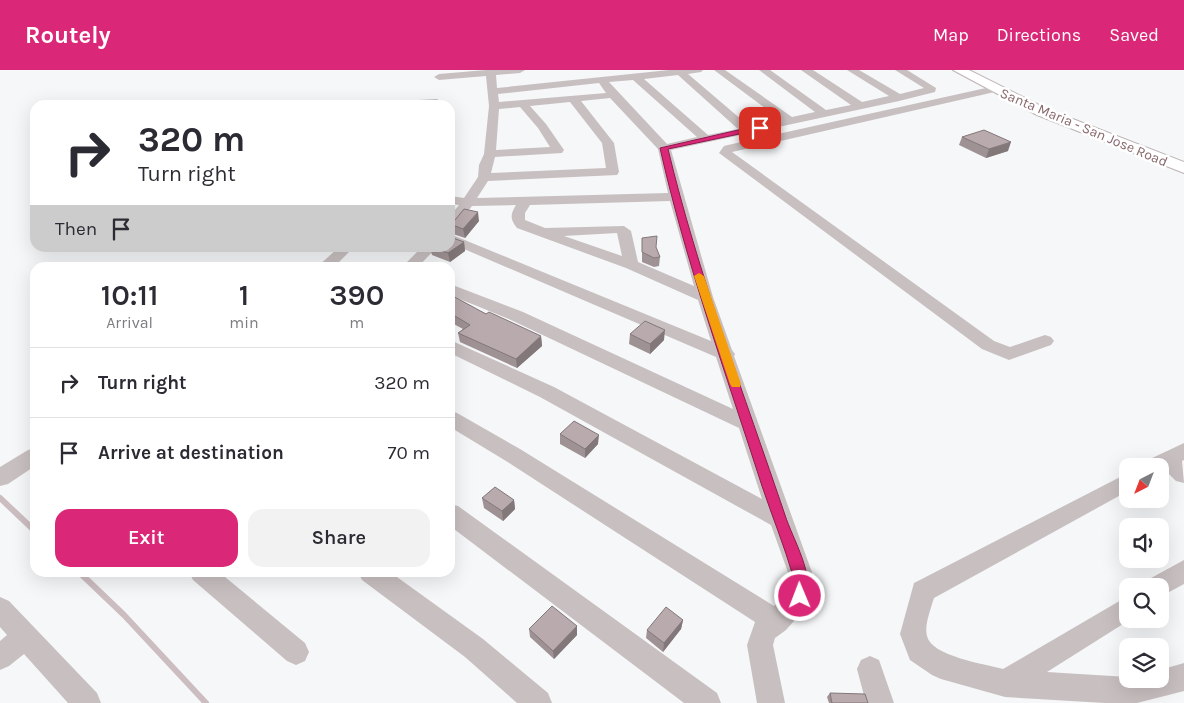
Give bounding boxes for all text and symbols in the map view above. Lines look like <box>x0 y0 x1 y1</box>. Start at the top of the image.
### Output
text: Routely <box>25 21 111 49</box>
text: Map <box>933 24 969 46</box>
text: Directions <box>997 24 1081 46</box>
text: Saved <box>1109 24 1159 46</box>
street label: Santa Maria - San Jose Road <box>998 84 1170 171</box>
pin <box>739 107 781 149</box>
icon: arrive <box>746 114 774 142</box>
text: 320 m <box>138 119 245 160</box>
icon: right <box>55 120 120 185</box>
text: Turn right <box>138 161 236 187</box>
icon: arrive <box>107 215 135 243</box>
text: Then <box>55 218 97 240</box>
text: 10:11 <box>101 277 159 313</box>
text: 1 <box>239 277 249 313</box>
text: 390 <box>329 277 384 313</box>
text: Arrival <box>106 313 153 332</box>
text: min <box>229 313 259 332</box>
text: m <box>349 313 364 332</box>
icon: right <box>55 369 83 397</box>
text: Turn right <box>98 372 187 394</box>
text: 320 m <box>374 372 430 394</box>
icon: arrive <box>55 439 83 467</box>
text: Arrive at destination <box>98 442 284 464</box>
text: 70 m <box>388 442 430 464</box>
north arrow <box>1119 458 1169 508</box>
map controls <box>1119 458 1169 688</box>
button: Exit <box>55 509 238 567</box>
button: Share <box>248 509 430 567</box>
button: sound <box>1119 518 1169 568</box>
position arrow <box>773 569 825 621</box>
button: search <box>1119 578 1169 628</box>
button: layers <box>1119 638 1169 688</box>

